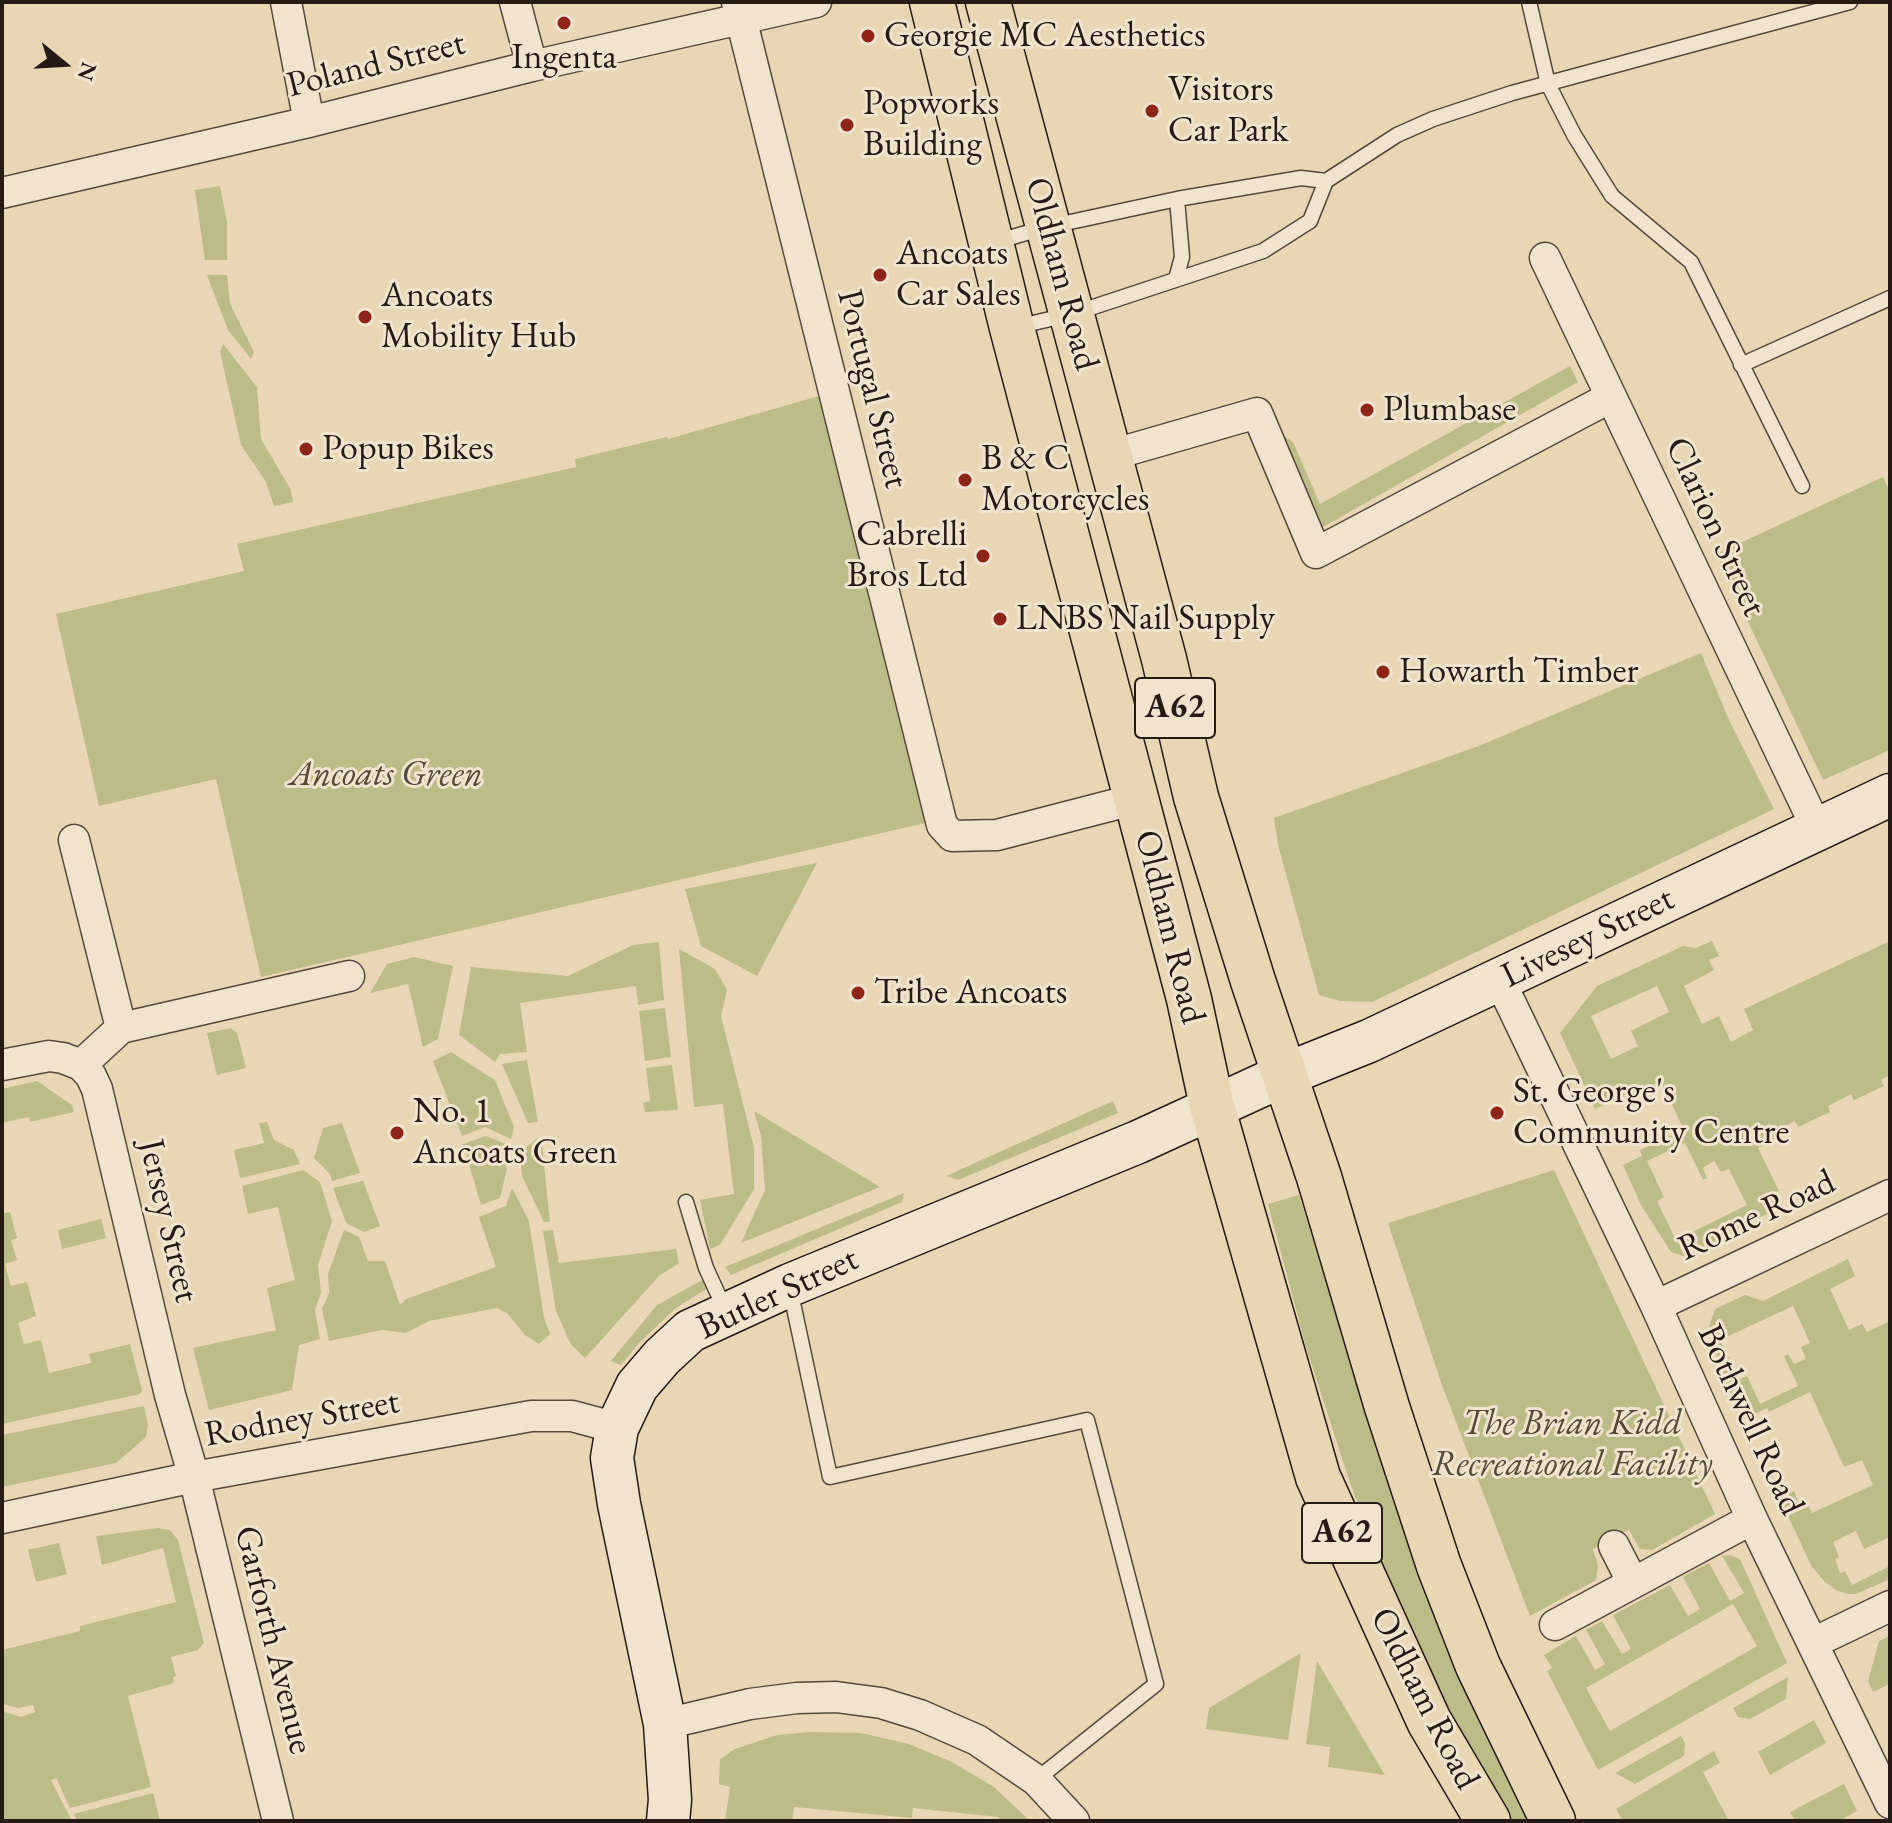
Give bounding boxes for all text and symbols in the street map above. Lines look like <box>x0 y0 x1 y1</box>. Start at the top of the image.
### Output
marker: Ingenta <box>555 14 573 32</box>
place label: Georgie MC Aesthetics <box>884 14 1206 58</box>
street label: Poland Street <box>283 22 469 108</box>
north arrow <box>24 24 104 104</box>
marker: Georgie MC Aesthetics <box>859 27 877 45</box>
place label: Ingenta <box>511 36 617 80</box>
text: N <box>71 59 104 85</box>
place label: Visitors Car Park <box>1168 68 1288 153</box>
place label: Popworks Building <box>863 82 999 167</box>
marker: Visitors Car Park <box>1143 102 1161 120</box>
marker: Popworks Building <box>838 116 856 134</box>
street label: Oldham Road <box>1015 173 1107 375</box>
place label: Ancoats Car Sales <box>896 232 1021 317</box>
marker: Ancoats Car Sales <box>871 266 889 284</box>
place label: Ancoats Mobility Hub <box>381 274 576 359</box>
street label: Portugal Street <box>826 285 918 493</box>
marker: Ancoats Mobility Hub <box>356 308 374 326</box>
place label: Plumbase <box>1383 388 1516 432</box>
marker: Plumbase <box>1358 401 1376 419</box>
place label: Popup Bikes <box>322 427 494 471</box>
street label: Clarion Street <box>1655 431 1775 623</box>
place label: B & C Motorcycles <box>981 437 1149 522</box>
marker: Popup Bikes <box>297 440 315 458</box>
marker: B & C Motorcycles <box>956 471 974 489</box>
place label: Cabrelli Bros Ltd <box>847 513 967 598</box>
marker: Cabrelli Bros Ltd <box>974 547 992 565</box>
place label: LNBS Nail Supply <box>1016 597 1275 641</box>
marker: LNBS Nail Supply <box>991 610 1009 628</box>
place label: Howarth Timber <box>1399 650 1639 694</box>
marker: Howarth Timber <box>1374 663 1392 681</box>
road number: A62 <box>1135 678 1215 738</box>
park label: Ancoats Green <box>289 753 483 797</box>
street label: Oldham Road <box>1124 826 1214 1028</box>
street label: Livesey Street <box>1495 878 1681 998</box>
place label: Tribe Ancoats <box>874 971 1067 1015</box>
marker: Tribe Ancoats <box>849 984 867 1002</box>
place label: St. George's Community Centre <box>1513 1070 1789 1155</box>
place label: No. 1 Ancoats Green <box>413 1090 617 1175</box>
marker: St. George's Community Centre <box>1488 1104 1506 1122</box>
marker: No. 1 Ancoats Green <box>388 1124 406 1142</box>
street label: Jersey Street <box>128 1135 208 1307</box>
street label: Rome Road <box>1672 1161 1842 1271</box>
street label: Butler Street <box>691 1238 865 1350</box>
street label: Bothwell Road <box>1687 1318 1813 1522</box>
street label: Rodney Street <box>201 1381 403 1457</box>
park label: The Brian Kidd Recreational Facility <box>1431 1402 1713 1487</box>
road number: A62 <box>1302 1503 1382 1563</box>
street label: Garforth Avenue <box>224 1522 322 1758</box>
street label: Oldham Road <box>1360 1601 1488 1797</box>

